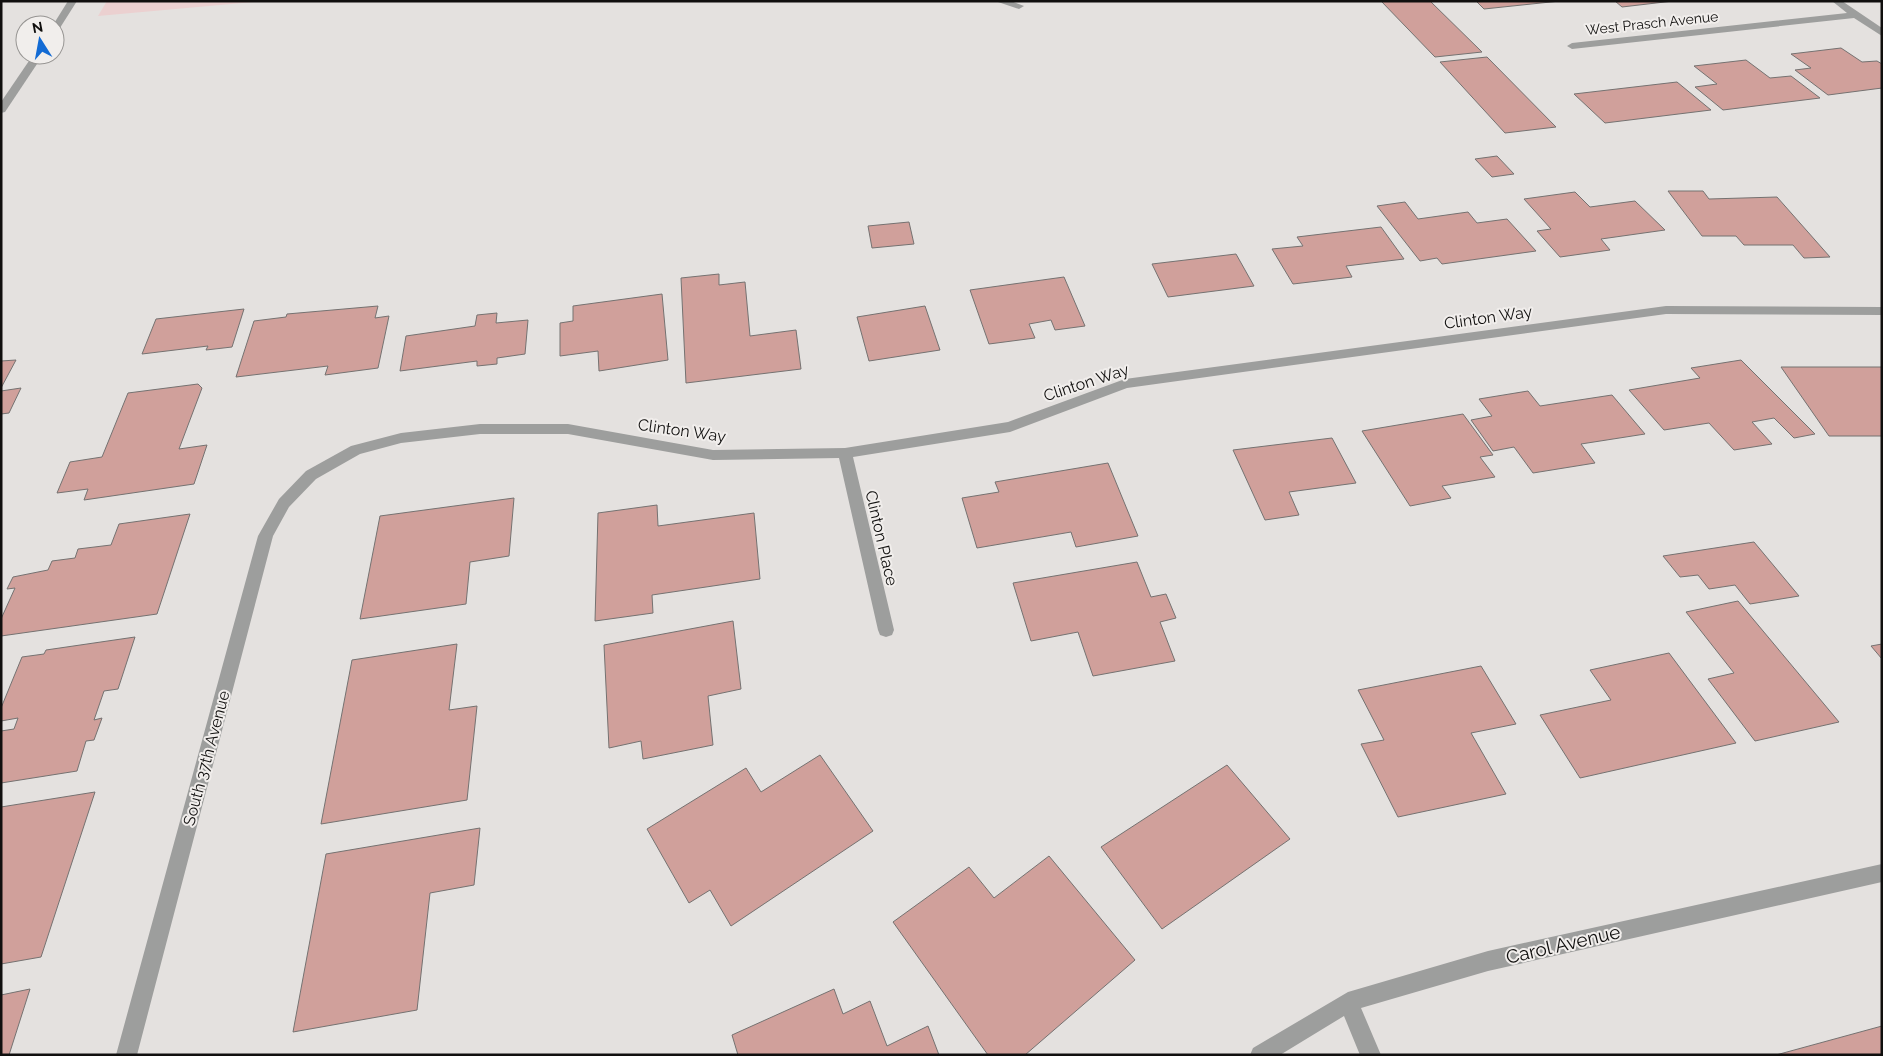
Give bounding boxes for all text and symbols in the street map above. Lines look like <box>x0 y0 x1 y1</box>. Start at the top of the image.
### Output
street label: West Prasch Avenue <box>1585 8 1719 38</box>
north arrow <box>15 15 65 65</box>
text: N <box>31 18 44 36</box>
street label: Clinton Way <box>1443 302 1534 333</box>
street label: Clinton Way <box>1041 360 1132 405</box>
street label: Clinton Way <box>637 415 727 446</box>
street label: Clinton Place <box>861 489 902 588</box>
street label: South 37th Avenue <box>179 689 234 828</box>
street label: Carol Avenue <box>1504 920 1622 968</box>

